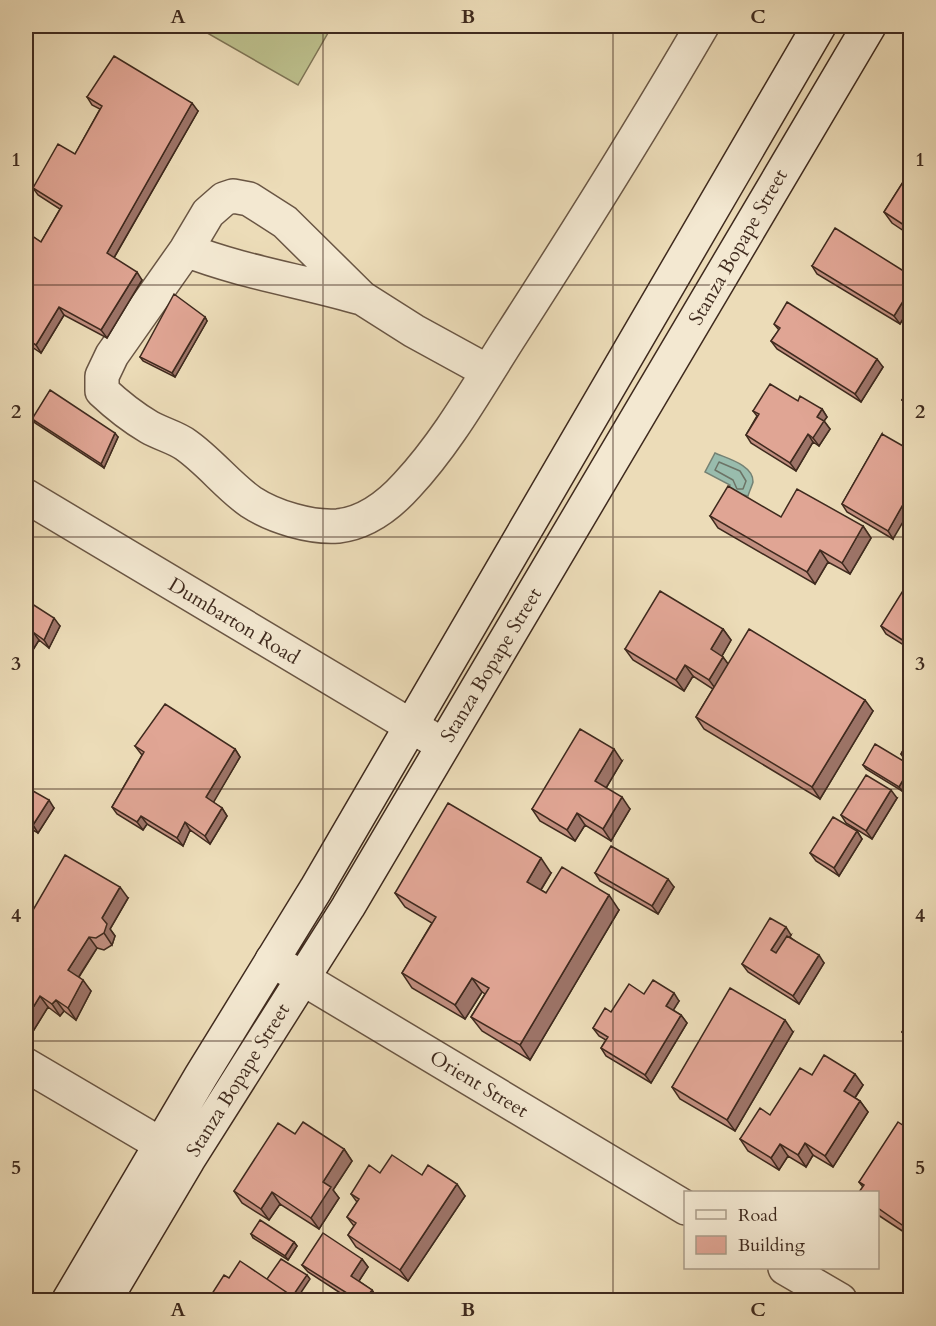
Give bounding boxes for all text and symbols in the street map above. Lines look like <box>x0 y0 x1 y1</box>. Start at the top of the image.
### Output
text: A <box>170 3 186 30</box>
text: B <box>461 3 475 30</box>
text: C <box>750 3 766 30</box>
text: 1 <box>11 146 21 173</box>
text: 1 <box>915 146 925 173</box>
street label: Stanza Bopape Street <box>682 163 794 330</box>
text: 2 <box>11 398 21 425</box>
text: 2 <box>915 398 925 425</box>
street label: Dumbarton Road <box>163 571 305 671</box>
street label: Stanza Bopape Street <box>434 582 548 747</box>
text: 3 <box>11 650 21 677</box>
text: 3 <box>915 650 925 677</box>
text: 4 <box>11 902 21 929</box>
text: 4 <box>915 902 925 929</box>
street label: Stanza Bopape Street <box>180 998 296 1162</box>
street label: Orient Street <box>425 1044 534 1124</box>
text: 5 <box>11 1154 21 1181</box>
text: 5 <box>915 1154 925 1181</box>
legend <box>684 1191 879 1269</box>
text: Road <box>738 1203 778 1228</box>
text: Building <box>738 1233 806 1258</box>
text: A <box>170 1296 186 1323</box>
text: B <box>461 1296 475 1323</box>
text: C <box>750 1296 766 1323</box>

